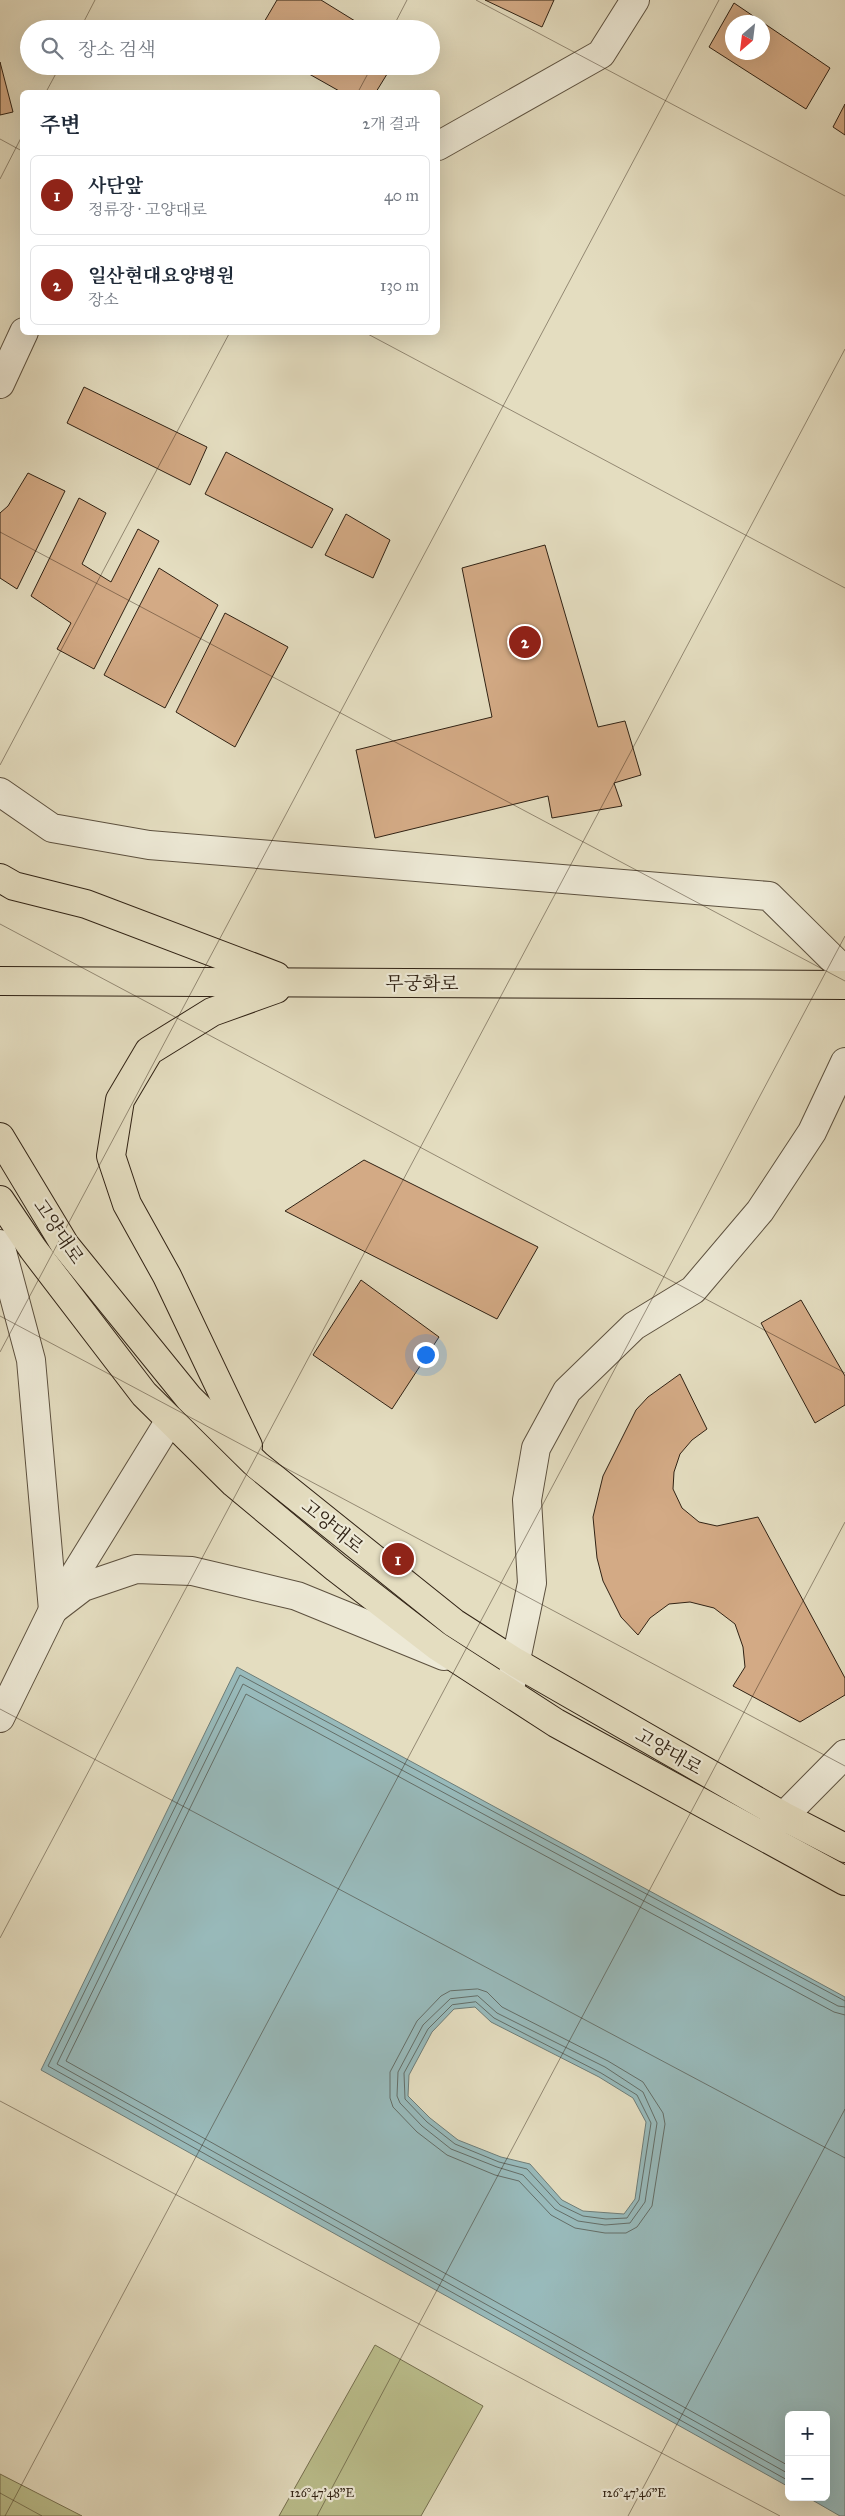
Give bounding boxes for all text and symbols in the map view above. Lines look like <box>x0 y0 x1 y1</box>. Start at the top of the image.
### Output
north arrow <box>725 15 770 60</box>
search box <box>20 20 440 75</box>
icon: search <box>38 34 66 62</box>
text: 장소 검색 <box>78 38 156 61</box>
text: 주변 <box>40 112 81 138</box>
text: 2개 결과 <box>362 114 420 133</box>
text: 사단앞 <box>88 174 143 197</box>
text: 1 <box>54 186 60 205</box>
text: 40 m <box>384 186 419 205</box>
text: 정류장 · 고양대로 <box>88 200 207 219</box>
text: 일산현대요양병원 <box>88 264 235 287</box>
text: 2 <box>53 276 61 295</box>
text: 130 m <box>380 276 419 295</box>
text: 장소 <box>88 290 119 309</box>
pin: 2 <box>509 623 541 661</box>
street label: 무궁화로 <box>385 972 459 995</box>
street label: 고양대로 <box>29 1194 89 1268</box>
your location <box>413 1342 439 1368</box>
street label: 고양대로 <box>297 1494 368 1558</box>
pin: 1 <box>382 1540 414 1578</box>
street label: 고양대로 <box>631 1723 706 1780</box>
map controls <box>785 2411 830 2501</box>
button: + <box>785 2411 830 2456</box>
button: − <box>785 2456 830 2501</box>
text: 126°47'48"E <box>290 2486 354 2500</box>
text: 126°47'46"E <box>602 2486 666 2500</box>

